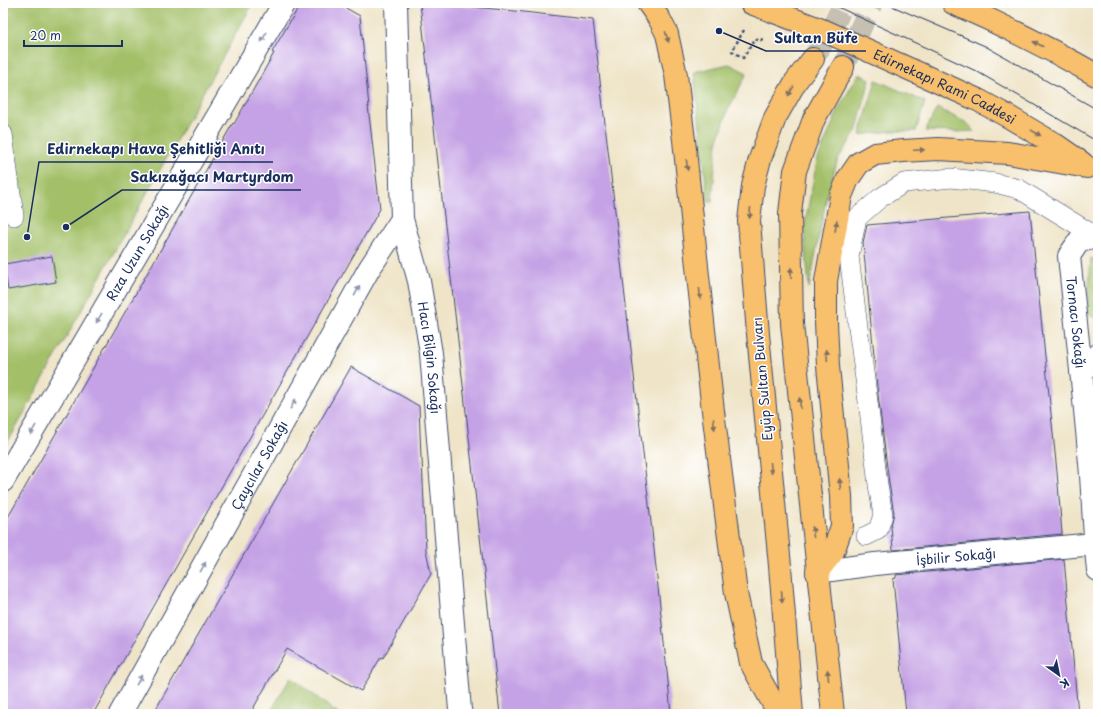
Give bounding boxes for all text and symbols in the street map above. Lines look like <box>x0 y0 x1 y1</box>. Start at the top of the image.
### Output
scale bar <box>24 22 122 48</box>
callout: Sultan Büfe <box>766 25 866 51</box>
text: 20 m <box>30 26 61 44</box>
text: Sultan Büfe <box>774 27 858 48</box>
one-way arrow <box>261 31 268 43</box>
one-way arrow <box>664 31 670 43</box>
one-way arrow <box>1033 41 1044 47</box>
street label: Edirnekapı Rami Caddesi <box>871 44 1020 128</box>
one-way arrow <box>787 85 794 97</box>
one-way arrow <box>1030 129 1042 136</box>
callout: Edirnekapı Hava Şehitliği Anıtı <box>39 136 273 162</box>
text: Edirnekapı Hava Şehitliği Anıtı <box>47 138 265 159</box>
one-way arrow <box>913 147 926 153</box>
one-way arrow <box>683 159 690 171</box>
callout: Sakızağacı Martyrdom <box>122 164 301 190</box>
text: Sakızağacı Martyrdom <box>130 166 294 187</box>
street label: Rıza Uzun Sokağı <box>101 201 173 304</box>
one-way arrow <box>747 207 754 219</box>
one-way arrow <box>833 219 839 232</box>
one-way arrow <box>788 266 794 279</box>
street label: Tornacı Sokağı <box>1062 275 1091 369</box>
one-way arrow <box>353 285 360 297</box>
one-way arrow <box>696 288 703 300</box>
street label: Hacı Bilgin Sokağı <box>414 300 446 415</box>
one-way arrow <box>96 312 103 324</box>
street label: Eyüp Sultan Bulvarı <box>747 317 776 442</box>
one-way arrow <box>824 349 831 361</box>
one-way arrow <box>797 397 803 409</box>
one-way arrow <box>290 398 297 410</box>
street label: Çaycılar Sokağı <box>226 417 291 513</box>
one-way arrow <box>711 418 717 430</box>
one-way arrow <box>30 424 37 436</box>
one-way arrow <box>767 462 774 474</box>
one-way arrow <box>837 478 844 490</box>
one-way arrow <box>810 526 817 538</box>
street label: İşbilir Sokağı <box>916 543 997 569</box>
one-way arrow <box>199 561 206 572</box>
one-way arrow <box>779 591 786 603</box>
north arrow <box>1039 655 1079 695</box>
one-way arrow <box>825 669 832 681</box>
one-way arrow <box>136 674 142 686</box>
text: K <box>1057 674 1073 693</box>

